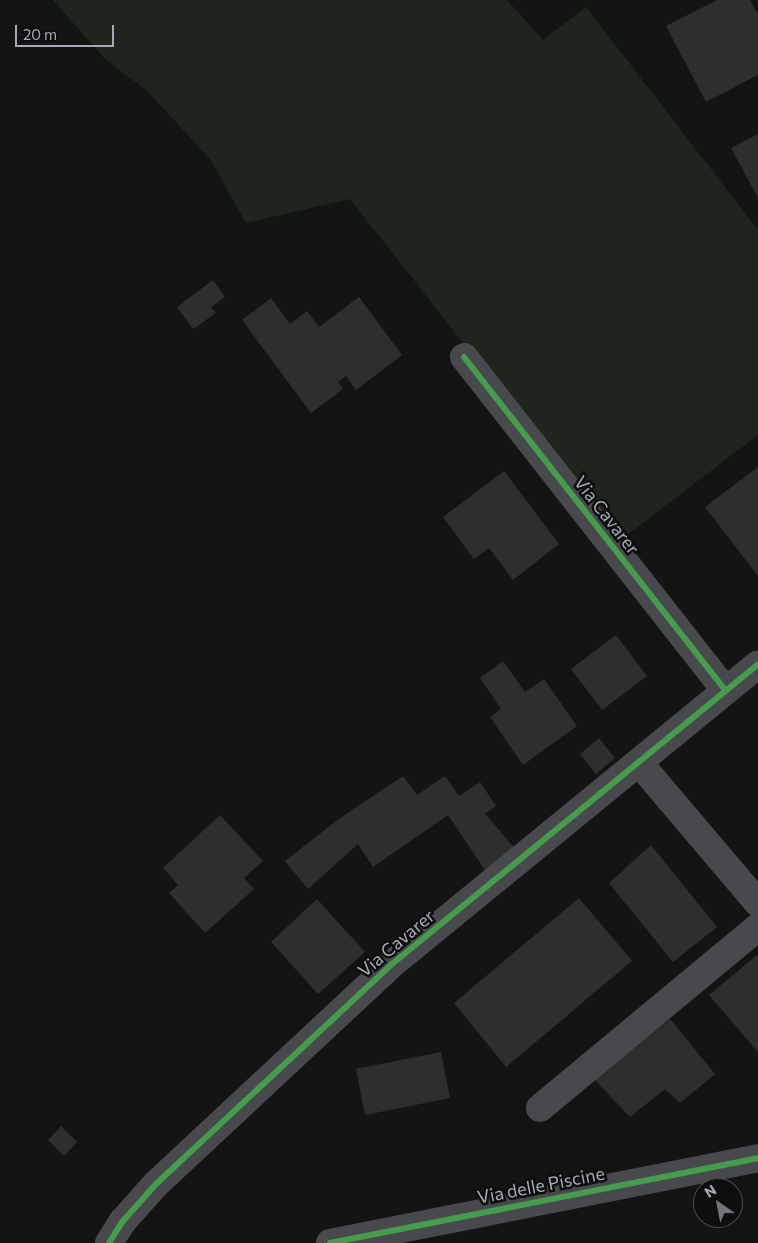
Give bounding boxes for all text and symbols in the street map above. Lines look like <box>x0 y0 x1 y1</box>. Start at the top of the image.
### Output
scale bar <box>18 15 116 47</box>
text: 20 m <box>23 25 57 43</box>
street label: Via Cavarer <box>570 472 644 558</box>
street label: Via Cavarer <box>353 905 439 981</box>
street label: Via delle Piscine <box>475 1162 607 1208</box>
north arrow <box>693 1178 743 1228</box>
text: N <box>701 1181 719 1201</box>

